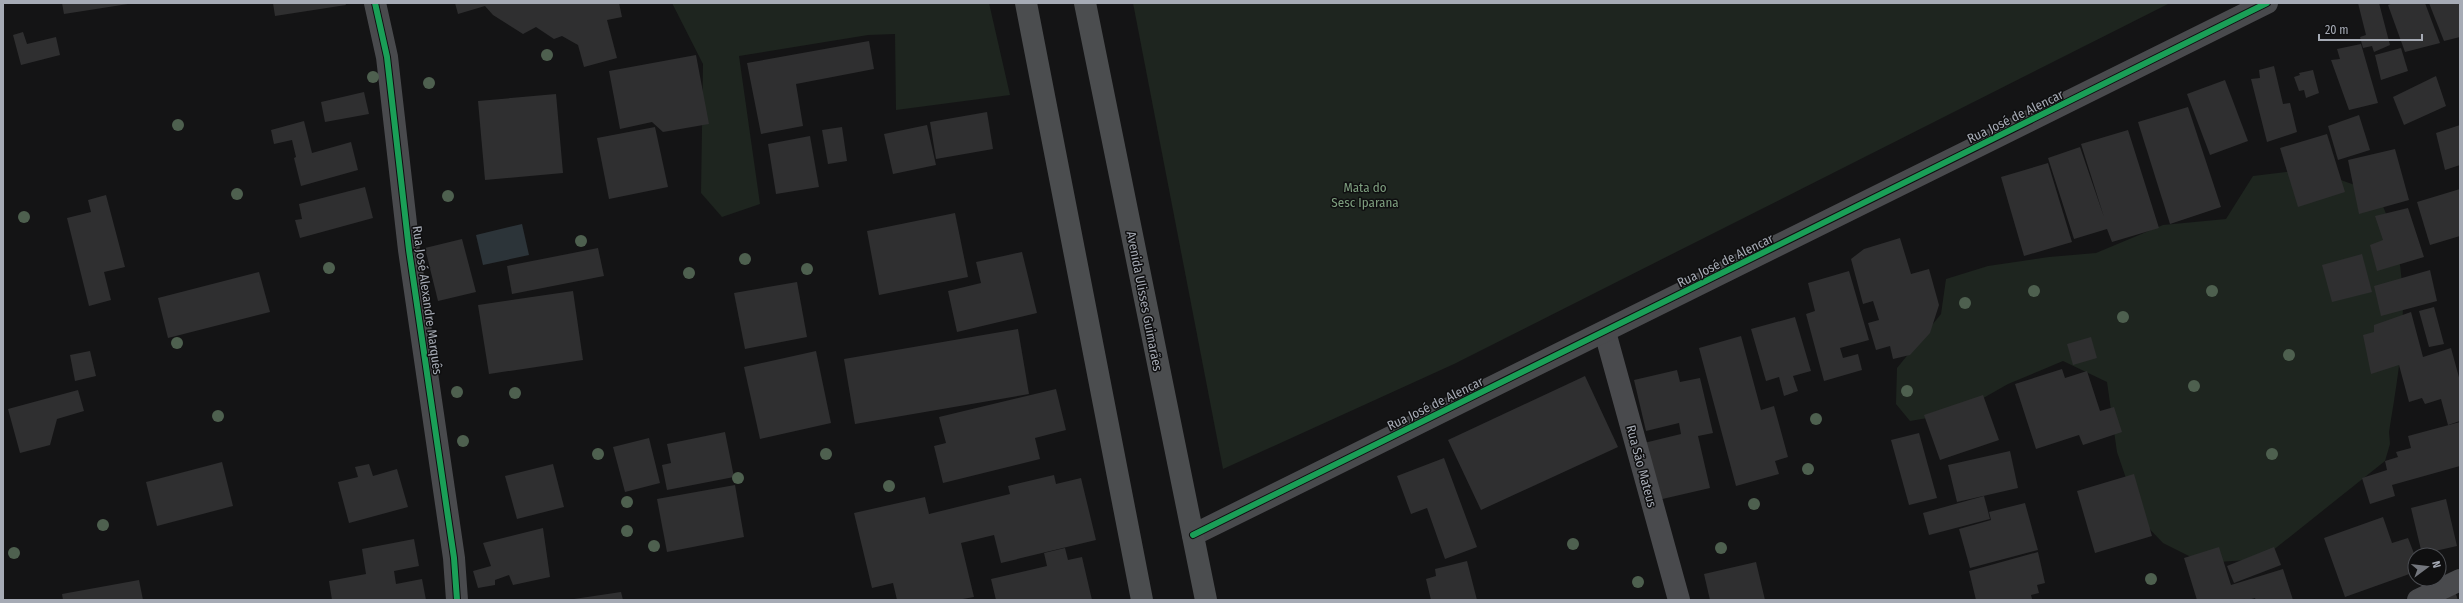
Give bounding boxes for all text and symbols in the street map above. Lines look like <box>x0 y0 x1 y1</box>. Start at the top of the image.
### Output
scale bar <box>2319 16 2422 42</box>
text: 20 m <box>2325 23 2349 37</box>
street label: Rua José de Alencar <box>1965 86 2066 146</box>
park label: Mata do Sesc Iparana <box>1331 180 1399 210</box>
street label: Rua José Alexandre Marquês <box>410 225 445 376</box>
street label: Avenida Ulisses Guimarães <box>1124 230 1166 373</box>
street label: Rua José de Alencar <box>1675 230 1776 290</box>
street label: Rua José de Alencar <box>1385 373 1486 433</box>
street label: Rua São Mateus <box>1623 423 1660 509</box>
north arrow <box>2407 547 2447 587</box>
text: N <box>2429 560 2443 569</box>

